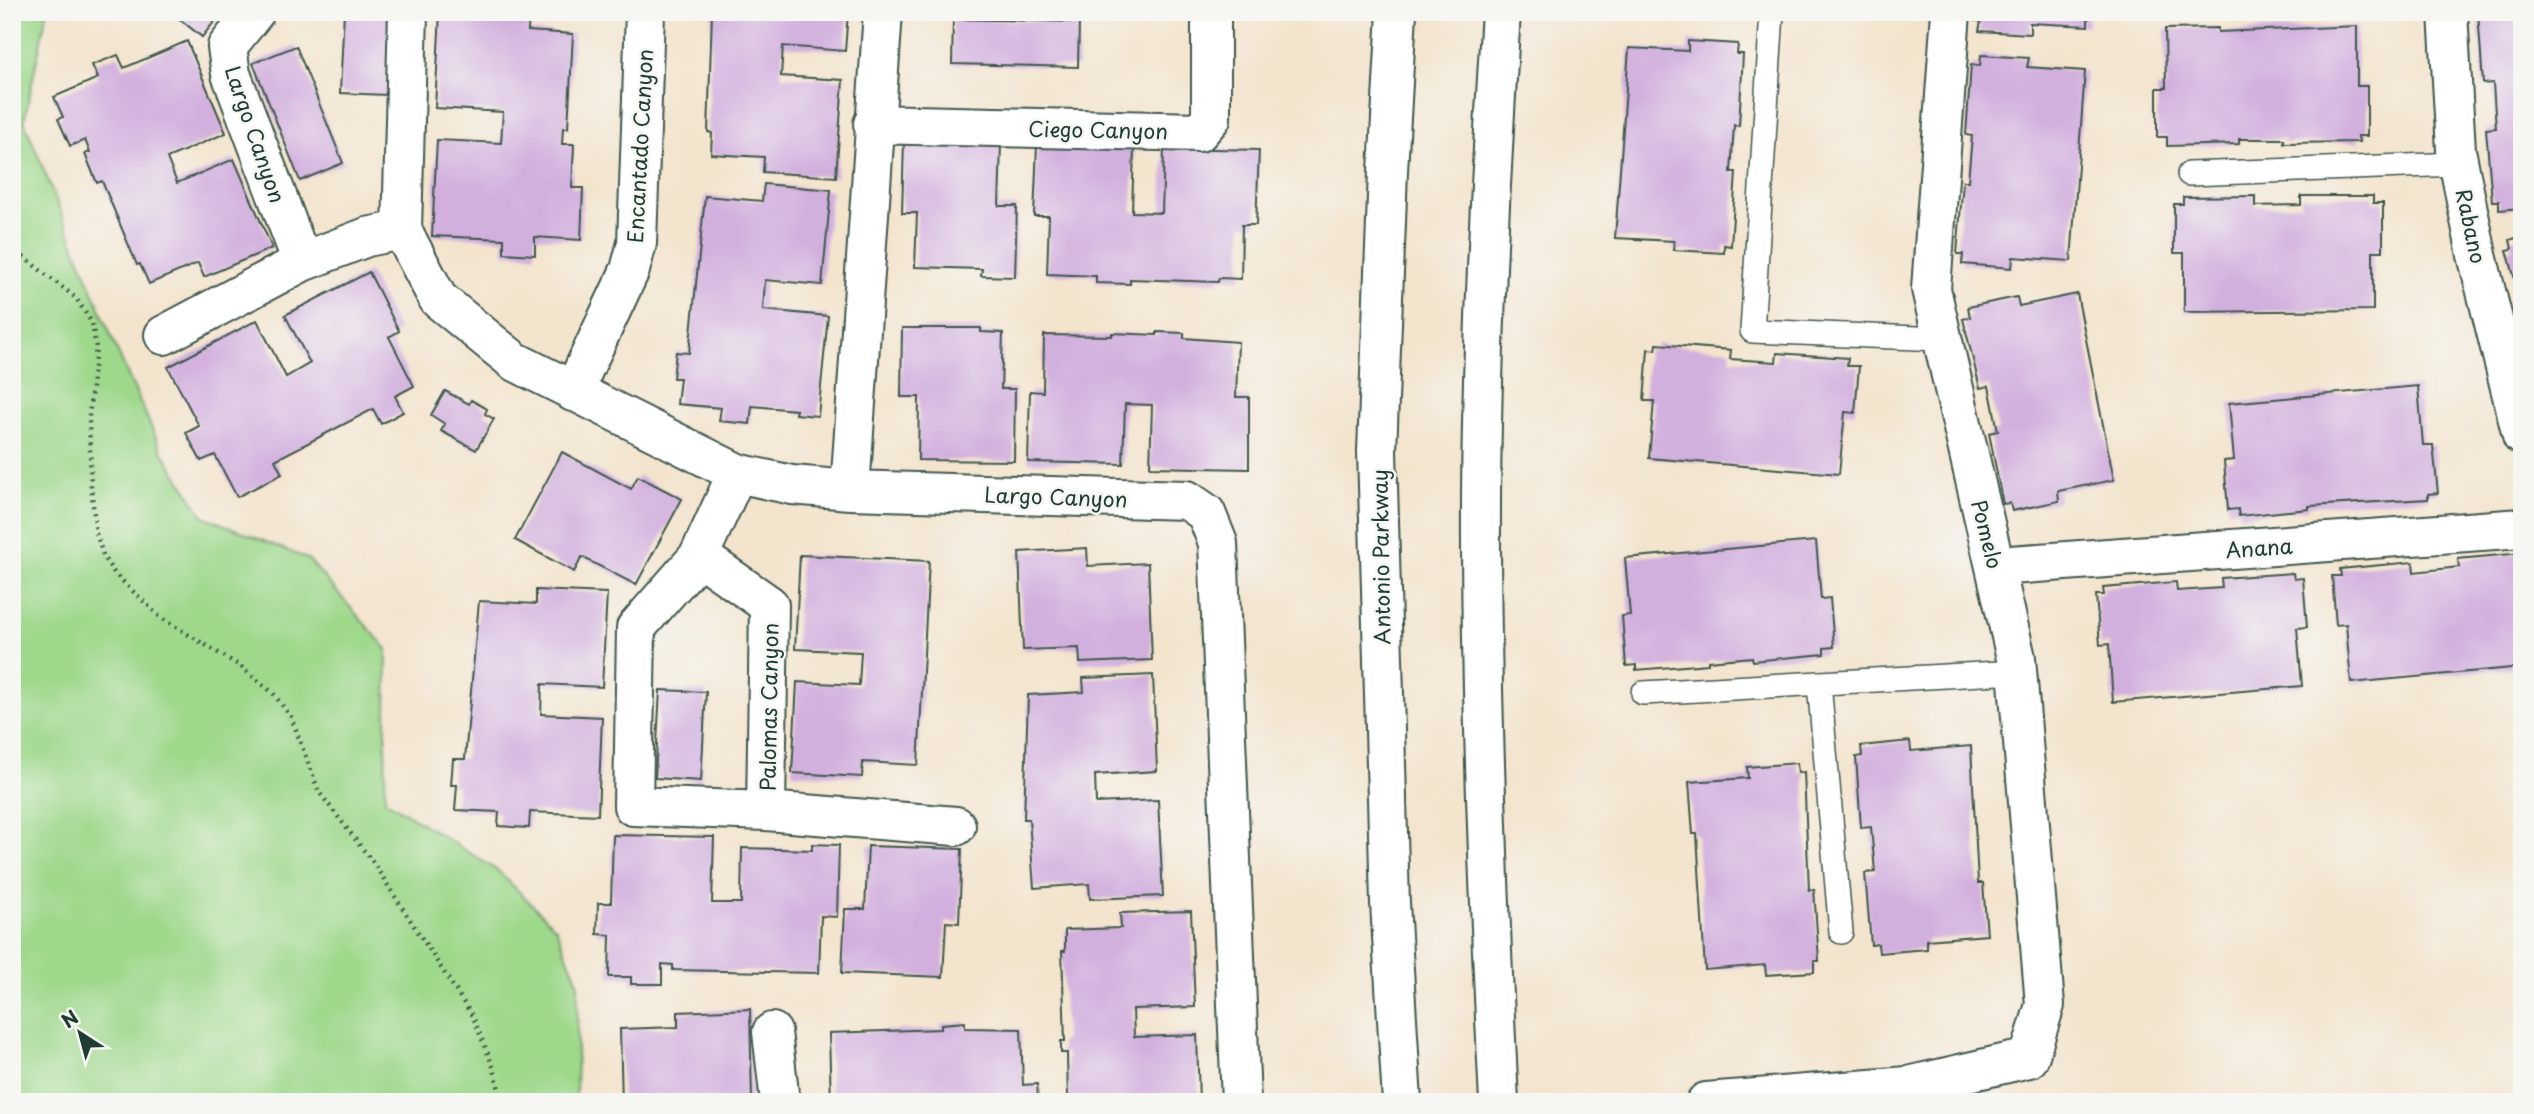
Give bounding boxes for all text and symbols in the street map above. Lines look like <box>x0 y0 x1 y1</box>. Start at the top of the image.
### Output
street label: Encantado Canyon <box>618 48 660 244</box>
street label: Largo Canyon <box>218 61 294 207</box>
street label: Ciego Canyon <box>1028 112 1168 146</box>
street label: Rabano <box>2448 186 2496 266</box>
street label: Antonio Parkway <box>1362 469 1398 645</box>
street label: Largo Canyon <box>984 478 1128 514</box>
street label: Pomelo <box>1964 496 2012 572</box>
street label: Anana <box>2224 529 2294 565</box>
street label: Palomas Canyon <box>751 623 785 791</box>
north arrow <box>46 998 116 1068</box>
text: N <box>55 1003 84 1034</box>

